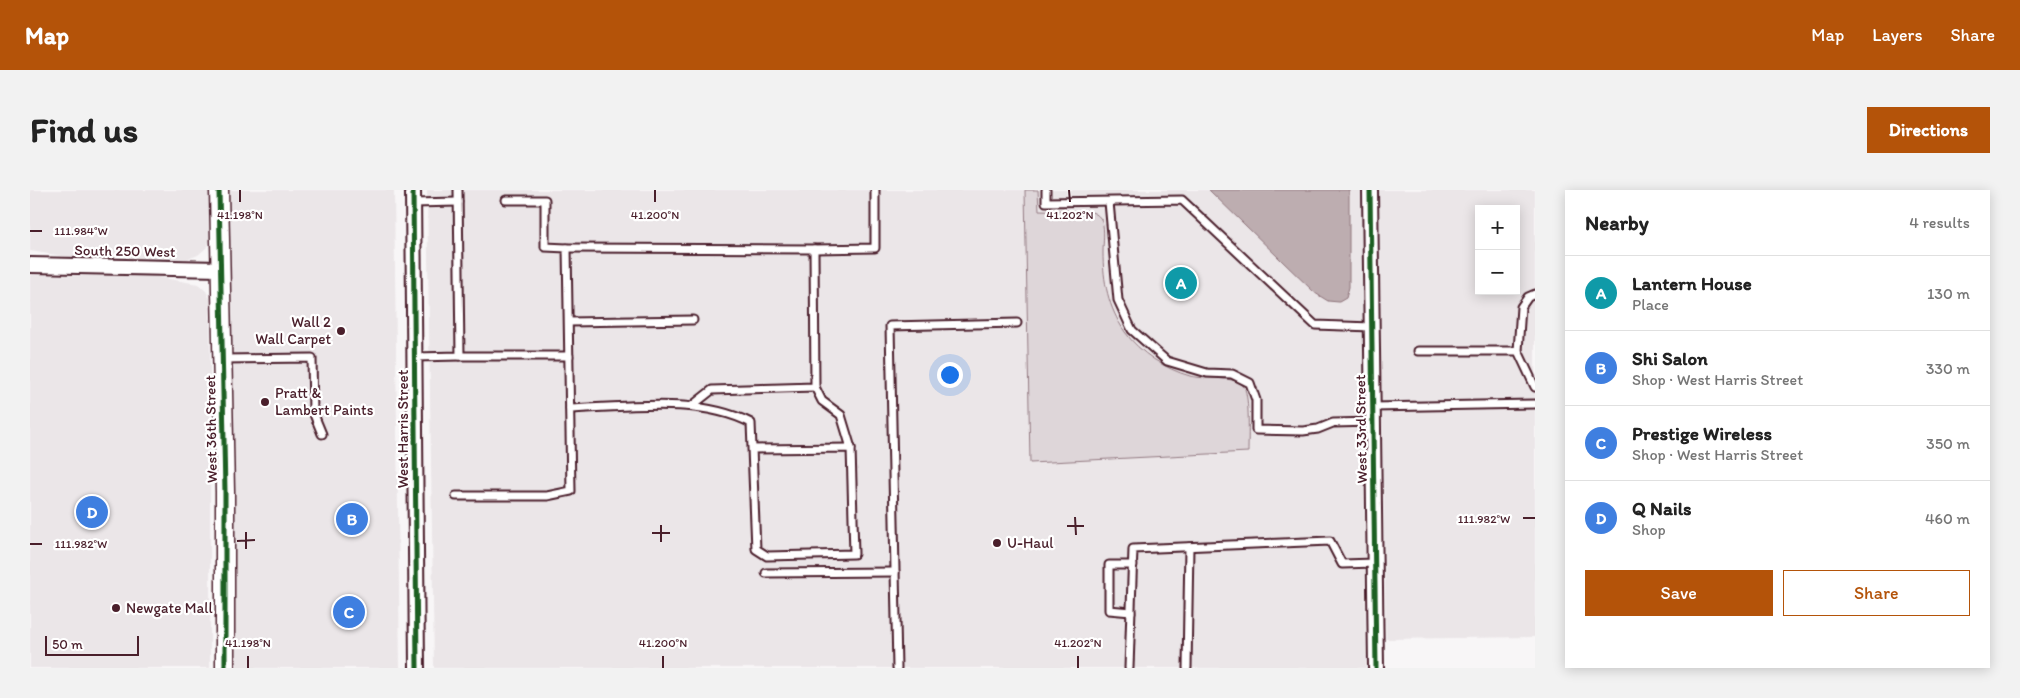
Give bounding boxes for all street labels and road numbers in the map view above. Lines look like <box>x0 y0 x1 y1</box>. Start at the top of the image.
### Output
street label: South 250 West <box>74 241 176 261</box>
street label: West Harris Street <box>394 369 412 488</box>
street label: West 36th Street <box>201 374 221 483</box>
street label: West 33rd Street <box>1351 374 1371 484</box>

